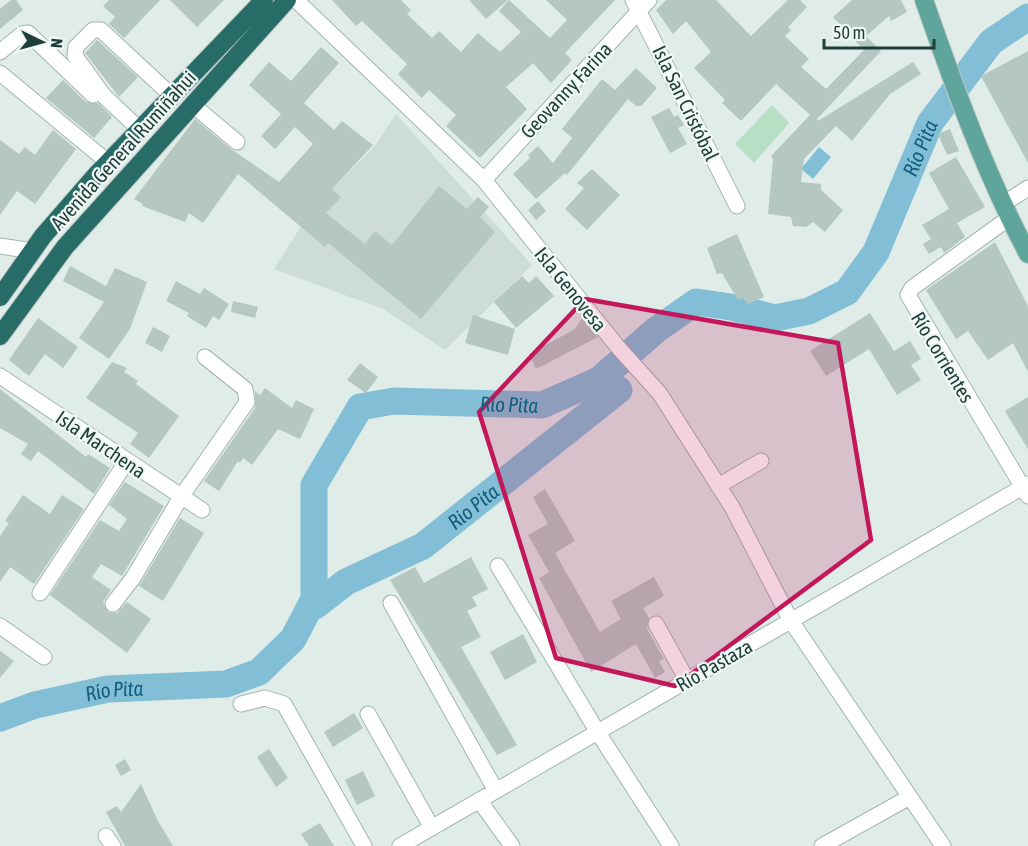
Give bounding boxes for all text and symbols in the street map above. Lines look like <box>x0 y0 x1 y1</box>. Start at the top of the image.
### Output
north arrow <box>12 12 72 72</box>
scale bar <box>824 12 934 50</box>
text: 50 m <box>833 22 865 43</box>
street label: Geovanny Farina <box>516 37 616 143</box>
text: N <box>48 38 66 49</box>
street label: Isla San Cristóbal <box>648 42 724 165</box>
street label: Avenida General Rumiñahui <box>46 66 200 234</box>
water label: Río Pita <box>897 116 942 180</box>
street label: Isla Genovesa <box>530 242 612 336</box>
street label: Río Corrientes <box>907 307 979 407</box>
water label: Río Pita <box>479 391 539 417</box>
street label: Isla Marchena <box>52 406 150 482</box>
water label: Rio Pita <box>443 479 503 534</box>
street label: Río Pastaza <box>672 634 756 696</box>
water label: Río Pita <box>83 676 144 706</box>

